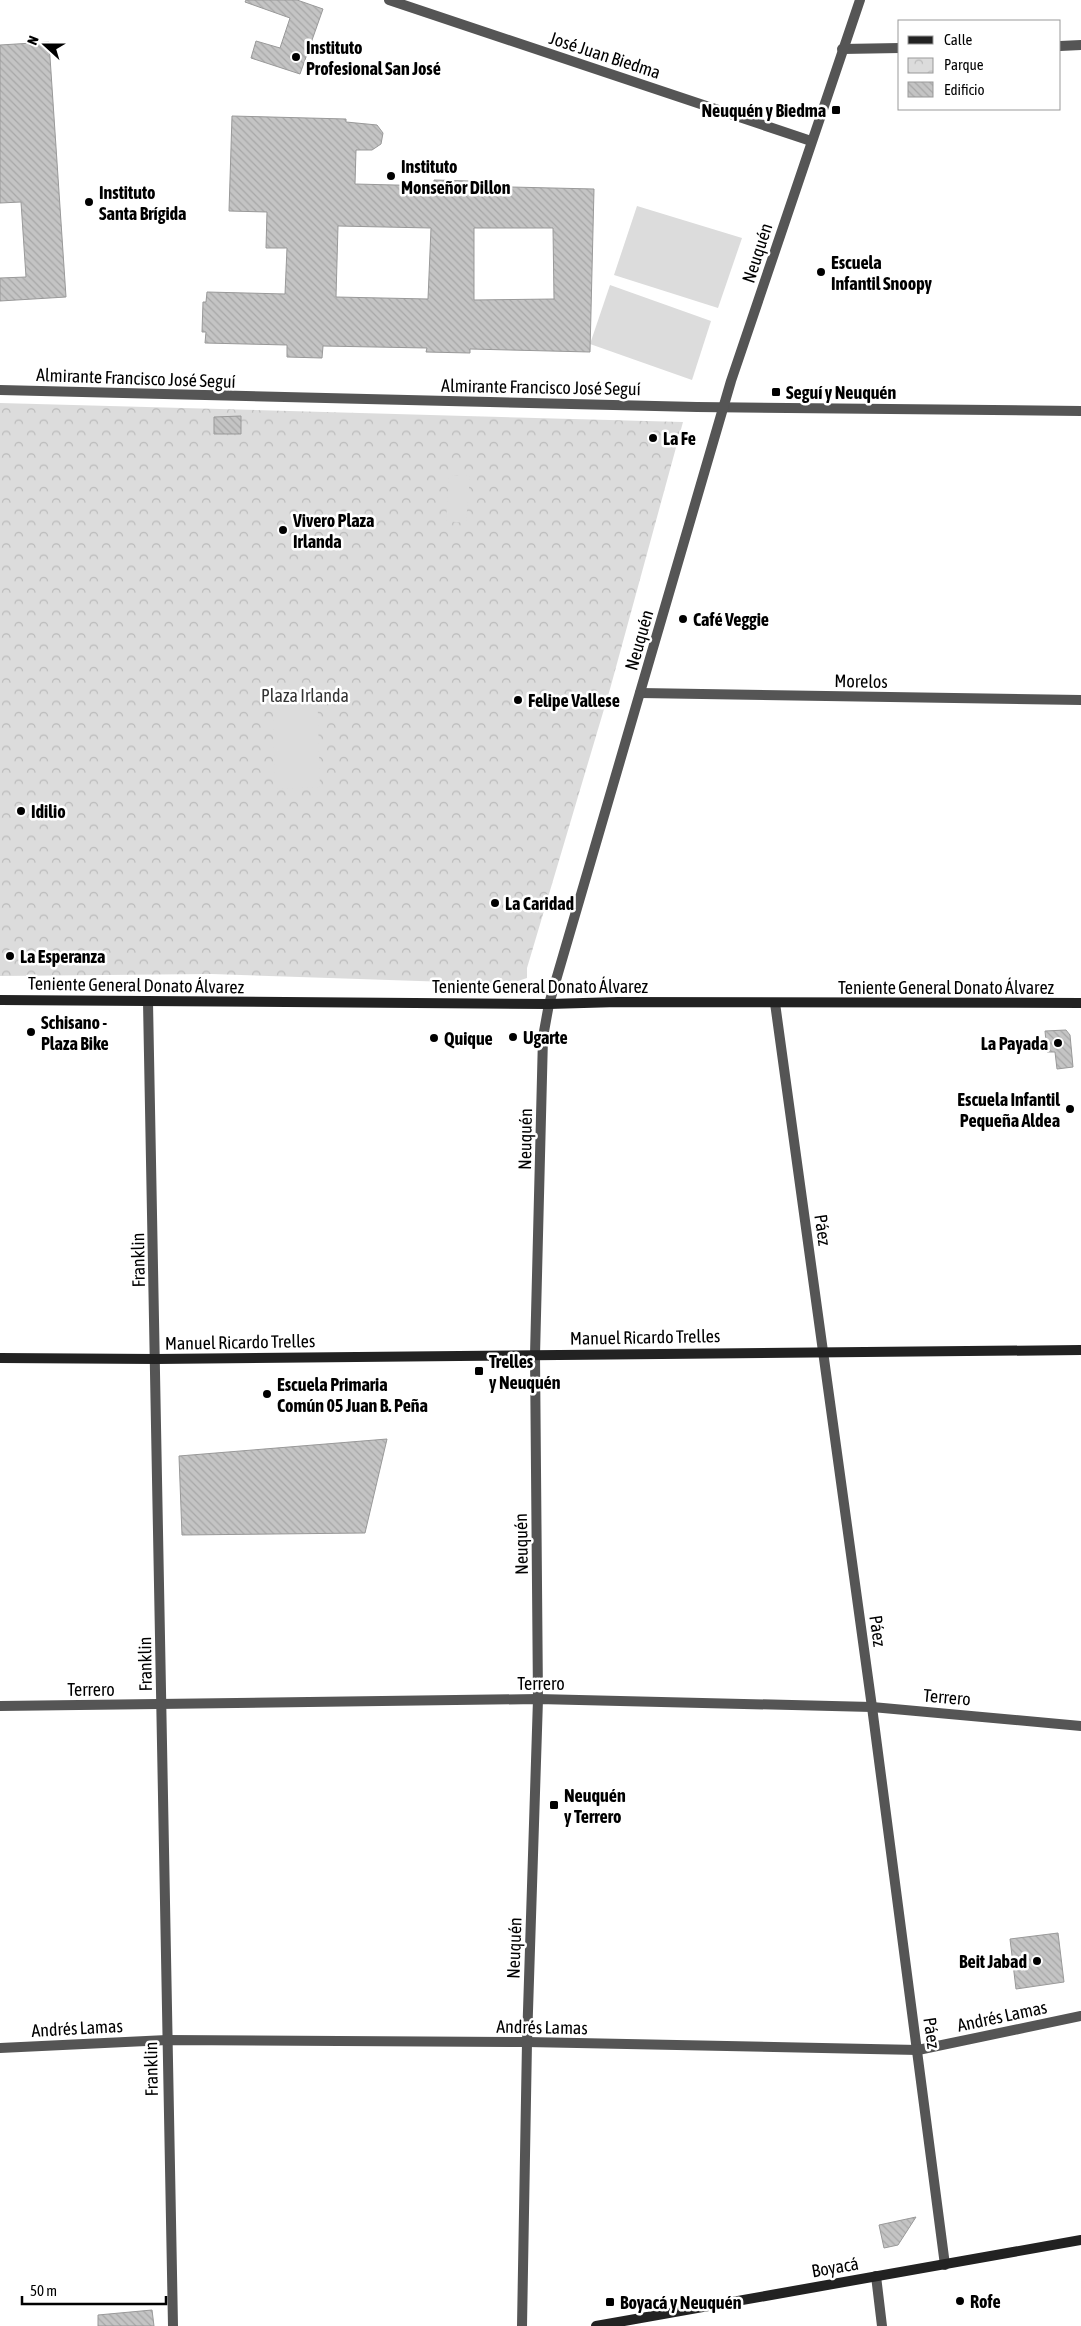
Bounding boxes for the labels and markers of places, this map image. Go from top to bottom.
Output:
place label: Instituto Profesional San José [306,37,441,79]
marker: Instituto Profesional San José [290,51,302,63]
place label: Neuquén y Biedma [701,100,826,121]
marker: Neuquén y Biedma [830,104,842,116]
place label: Instituto Monseñor Dillon [401,156,511,198]
marker: Instituto Monseñor Dillon [385,170,397,182]
place label: Instituto Santa Brígida [99,182,186,224]
marker: Instituto Santa Brígida [83,196,95,208]
place label: Escuela Infantil Snoopy [831,252,933,294]
marker: Escuela Infantil Snoopy [815,266,827,278]
place label: Seguí y Neuquén [786,382,897,403]
marker: Seguí y Neuquén [770,386,782,398]
place label: La Fe [663,428,696,449]
marker: La Fe [647,432,659,444]
place label: Vivero Plaza Irlanda [292,510,374,552]
marker: Vivero Plaza Irlanda [277,524,289,536]
place label: Café Veggie [693,609,769,630]
marker: Café Veggie [677,613,689,625]
place label: Felipe Vallese [528,690,620,711]
marker: Felipe Vallese [512,694,524,706]
place label: Idilio [31,801,66,822]
marker: Idilio [15,805,27,817]
place label: La Caridad [505,893,574,914]
marker: La Caridad [489,897,501,909]
place label: La Esperanza [20,946,105,967]
marker: La Esperanza [4,950,16,962]
place label: Schisano - Plaza Bike [41,1012,109,1054]
marker: Schisano - Plaza Bike [25,1026,37,1038]
place label: Ugarte [523,1027,568,1048]
place label: Quique [444,1028,493,1049]
marker: Ugarte [507,1031,519,1043]
marker: Quique [428,1032,440,1044]
place label: La Payada [981,1033,1048,1054]
marker: La Payada [1052,1037,1064,1049]
place label: Escuela Infantil Pequeña Aldea [957,1089,1060,1131]
marker: Escuela Infantil Pequeña Aldea [1064,1103,1076,1115]
place label: Trelles y Neuquén [489,1351,561,1393]
marker: Trelles y Neuquén [473,1365,485,1377]
place label: Escuela Primaria Común 05 Juan B. Peña [277,1374,428,1416]
marker: Escuela Primaria Común 05 Juan B. Peña [261,1388,273,1400]
place label: Neuquén y Terrero [564,1785,626,1827]
marker: Neuquén y Terrero [548,1799,560,1811]
place label: Beit Jabad [959,1951,1027,1972]
marker: Beit Jabad [1031,1955,1043,1967]
place label: Rofe [970,2291,1001,2312]
place label: Boyacá y Neuquén [620,2292,742,2313]
marker: Rofe [954,2295,966,2307]
marker: Boyacá y Neuquén [604,2296,616,2308]

